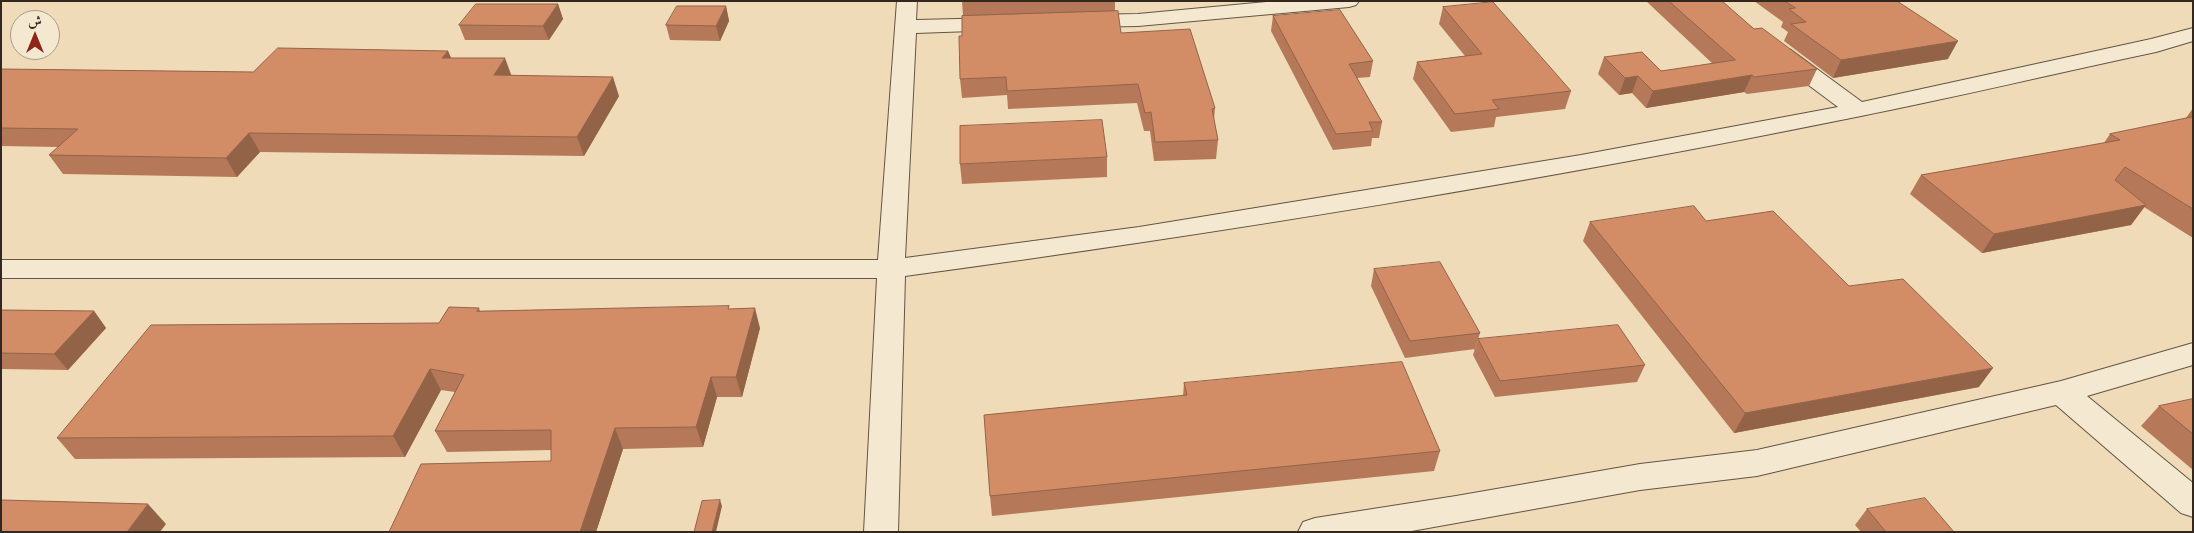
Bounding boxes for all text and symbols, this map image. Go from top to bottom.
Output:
north arrow [10,10,60,60]
text: ش [28,11,42,31]

